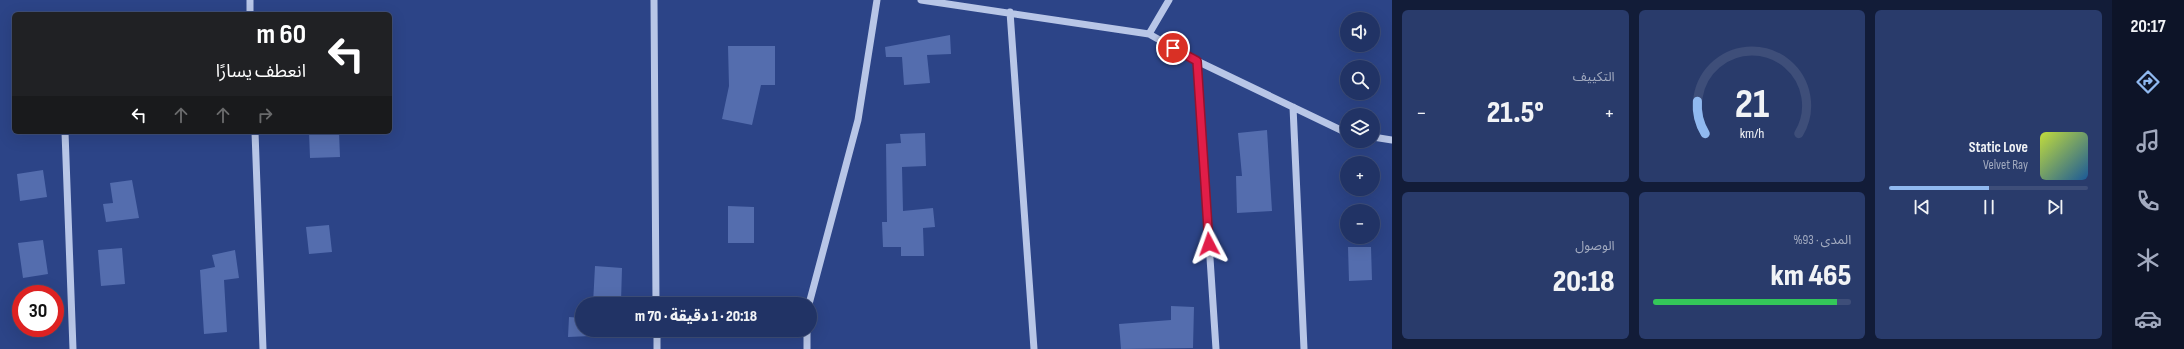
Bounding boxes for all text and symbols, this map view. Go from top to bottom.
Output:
map controls [1340,12,1380,244]
button: sound [1340,12,1380,52]
text: 20:17 [2130,16,2166,37]
text: 60 m [257,18,306,51]
icon: left [320,28,372,80]
pin [1156,31,1190,65]
icon: arrive [1162,37,1184,59]
button: search [1340,60,1380,100]
text: انعطف يسارًا [216,61,306,82]
icon: directions [2134,68,2162,96]
text: التكييف [1573,69,1615,85]
text: 21 [1735,80,1769,129]
text: 21.5° [1487,95,1544,131]
text: − [1416,100,1427,127]
text: + [1604,100,1615,127]
icon: left [128,104,150,126]
icon: ahead [170,104,192,126]
icon: ahead [212,104,234,126]
icon: right [254,104,276,126]
button: layers [1340,108,1380,148]
text: km/h [1740,125,1764,142]
icon: music [2134,127,2162,155]
text: Static Love [1969,138,2028,157]
button: + [1340,156,1380,196]
text: Velvet Ray [1983,157,2028,173]
icon: phone [2134,187,2162,215]
icon: previous [1911,196,1933,218]
icon: pause [1978,196,2000,218]
icon: next [2044,196,2066,218]
button: − [1340,204,1380,244]
position arrow [1188,223,1230,265]
text: المدى · 93% [1793,232,1851,248]
text: الوصول [1575,238,1615,254]
icon: climate [2134,246,2162,274]
text: 465 km [1770,258,1851,294]
text: 20:18 [1553,264,1615,300]
speed limit sign: 30 [12,285,64,337]
icon: car [2134,305,2162,333]
text: 20:18 · 1 دقيقة · 70 m [635,307,757,326]

